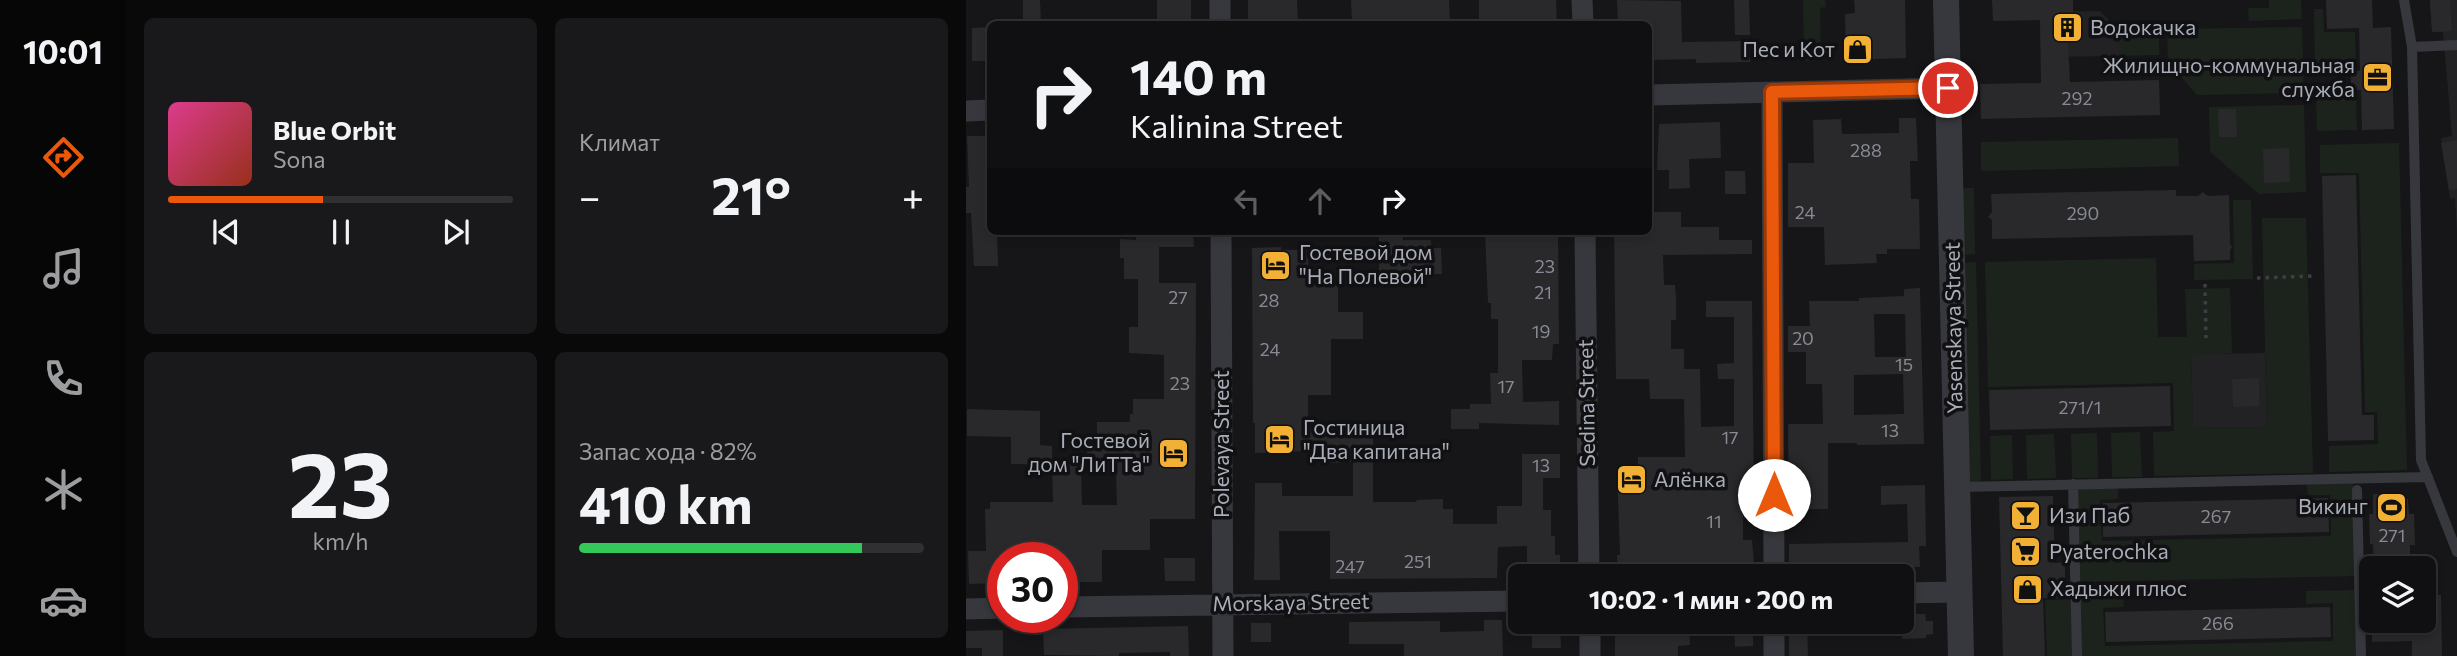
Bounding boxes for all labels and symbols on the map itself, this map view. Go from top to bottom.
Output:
building icon: Водокачка [2050,11,2084,45]
place label: Водокачка [2090,14,2196,39]
shop icon: Пес и Кот [1841,33,1875,67]
place label: Пес и Кот [1742,36,1835,61]
place label: Жилищно-коммунальная служба [2102,52,2355,101]
pin [1918,58,1978,118]
office icon: Жилищно-коммунальная служба [2361,61,2395,95]
house number: 292 [2062,87,2092,109]
house number: 288 [1850,139,1882,161]
house number: 24 [1795,201,1815,223]
house number: 290 [2067,202,2099,224]
place label: Гостевой дом "На Полевой" [1299,239,1433,288]
street label: Yasenskaya Street [1939,242,1966,414]
hotel icon: Гостевой дом "На Полевой" [1259,248,1293,282]
house number: 23 [1535,255,1555,277]
house number: 21 [1534,281,1552,303]
house number: 27 [1168,286,1188,308]
house number: 28 [1259,289,1280,311]
house number: 19 [1532,320,1550,342]
house number: 20 [1792,327,1814,349]
house number: 24 [1260,338,1280,360]
street label: Sedina Street [1572,339,1599,467]
house number: 15 [1895,353,1913,375]
street label: Polevaya Street [1208,370,1233,518]
house number: 23 [1170,372,1190,394]
house number: 17 [1497,375,1515,397]
house number: 271/1 [2059,396,2101,418]
place label: Гостиница "Два капитана" [1303,414,1450,463]
house number: 13 [1881,419,1899,441]
hotel icon: Гостиница "Два капитана" [1263,423,1297,457]
house number: 17 [1721,426,1739,448]
place label: Гостевой дом "ЛиТТа" [1028,427,1150,476]
hotel icon: Гостевой дом "ЛиТТа" [1156,436,1190,470]
house number: 13 [1532,454,1550,476]
position arrow [1737,458,1811,532]
hotel icon: Алёнка [1614,463,1648,497]
place label: Алёнка [1654,466,1726,491]
sports icon: Викинг [2374,490,2408,524]
place label: Викинг [2298,493,2368,518]
bar icon: Изи Паб [2009,499,2043,533]
place label: Изи Паб [2049,502,2130,527]
house number: 267 [2201,505,2231,527]
house number: 11 [1706,510,1722,532]
house number: 271 [2378,524,2406,546]
supermarket icon: Pyaterochka [2009,535,2043,569]
place label: Pyaterochka [2049,538,2169,563]
speed limit sign: 30 [987,542,1078,633]
house number: 251 [1404,550,1432,572]
house number: 247 [1335,555,1365,577]
shop icon: Хадыжи плюс [2010,572,2044,606]
place label: Хадыжи плюс [2050,575,2187,600]
street label: Morskaya Street [1212,588,1370,615]
house number: 266 [2202,612,2234,634]

